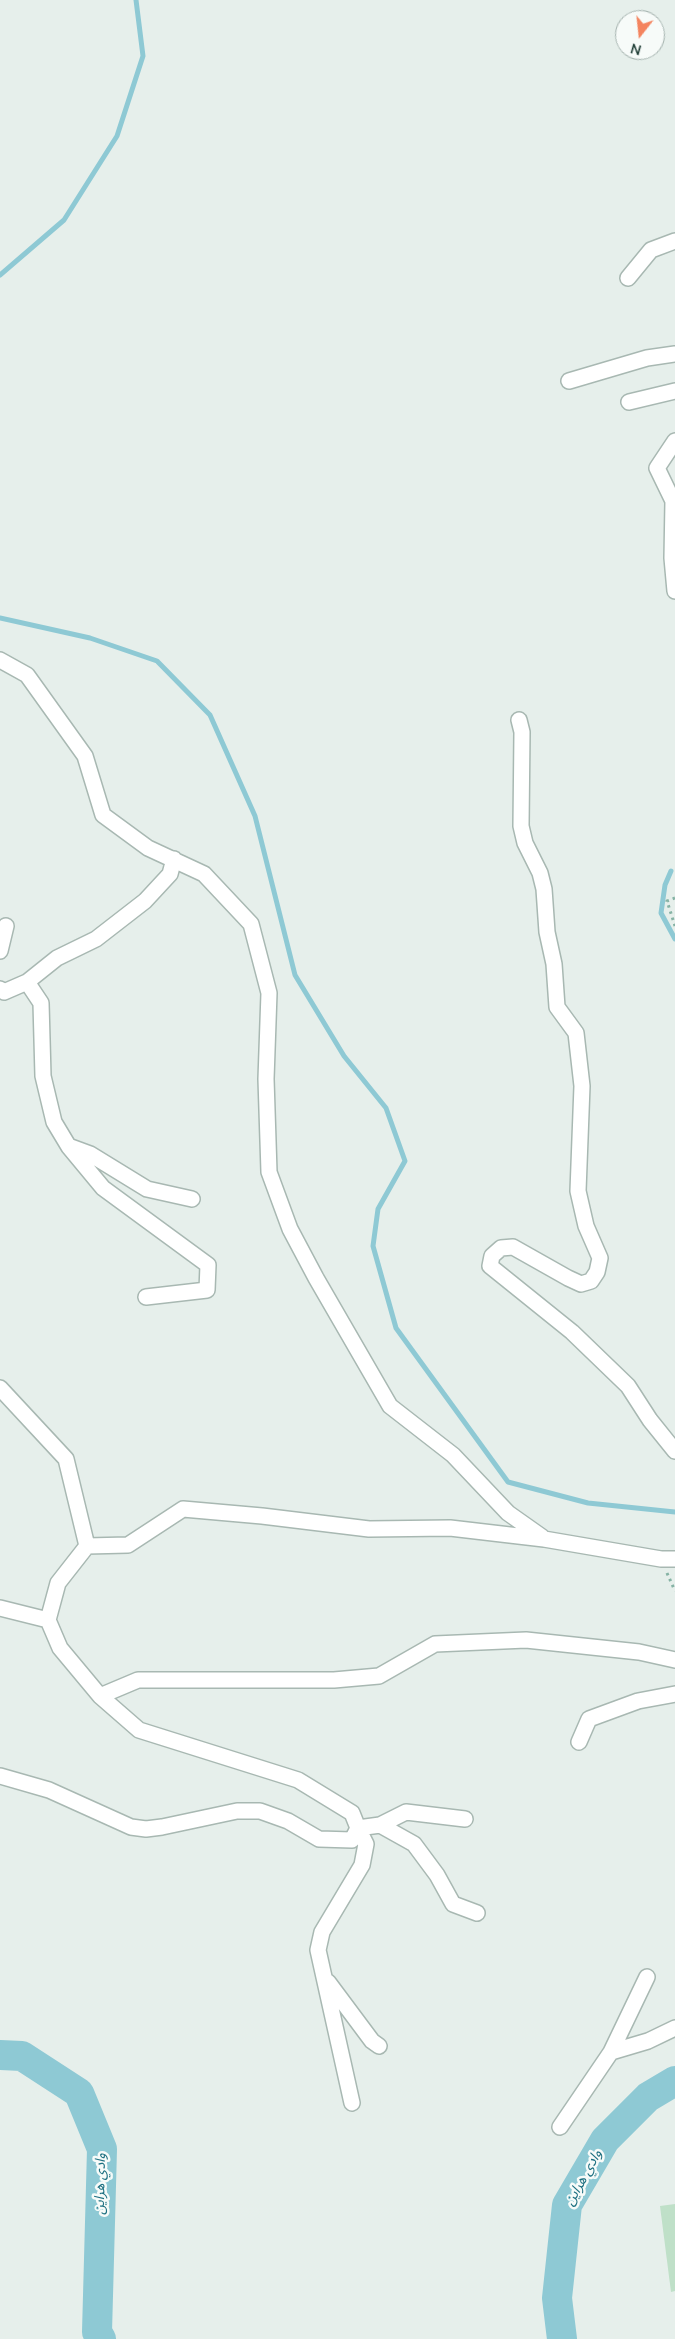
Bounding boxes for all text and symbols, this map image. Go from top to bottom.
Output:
north arrow [615,10,665,60]
text: N [628,38,644,60]
water label: وادي هراين [562,2147,606,2209]
water label: وادي هراين [92,2153,110,2215]

